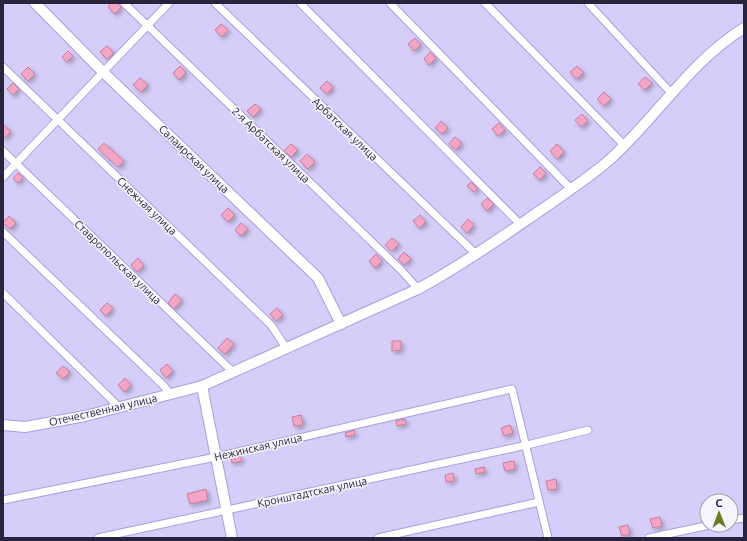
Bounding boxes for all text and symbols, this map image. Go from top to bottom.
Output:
street label: Арбатская улица [310,95,380,163]
street label: 2-я Арбатская улица [230,105,312,185]
street label: Салаирская улица [157,123,231,195]
street label: Снежная улица [115,175,179,237]
street label: Ставропольская улица [72,217,164,307]
street label: Отечественная улица [48,392,158,428]
street label: Нежинская улица [213,431,303,463]
street label: Кронштадтская улица [256,475,368,509]
north arrow [699,493,739,533]
text: С [715,497,722,509]

